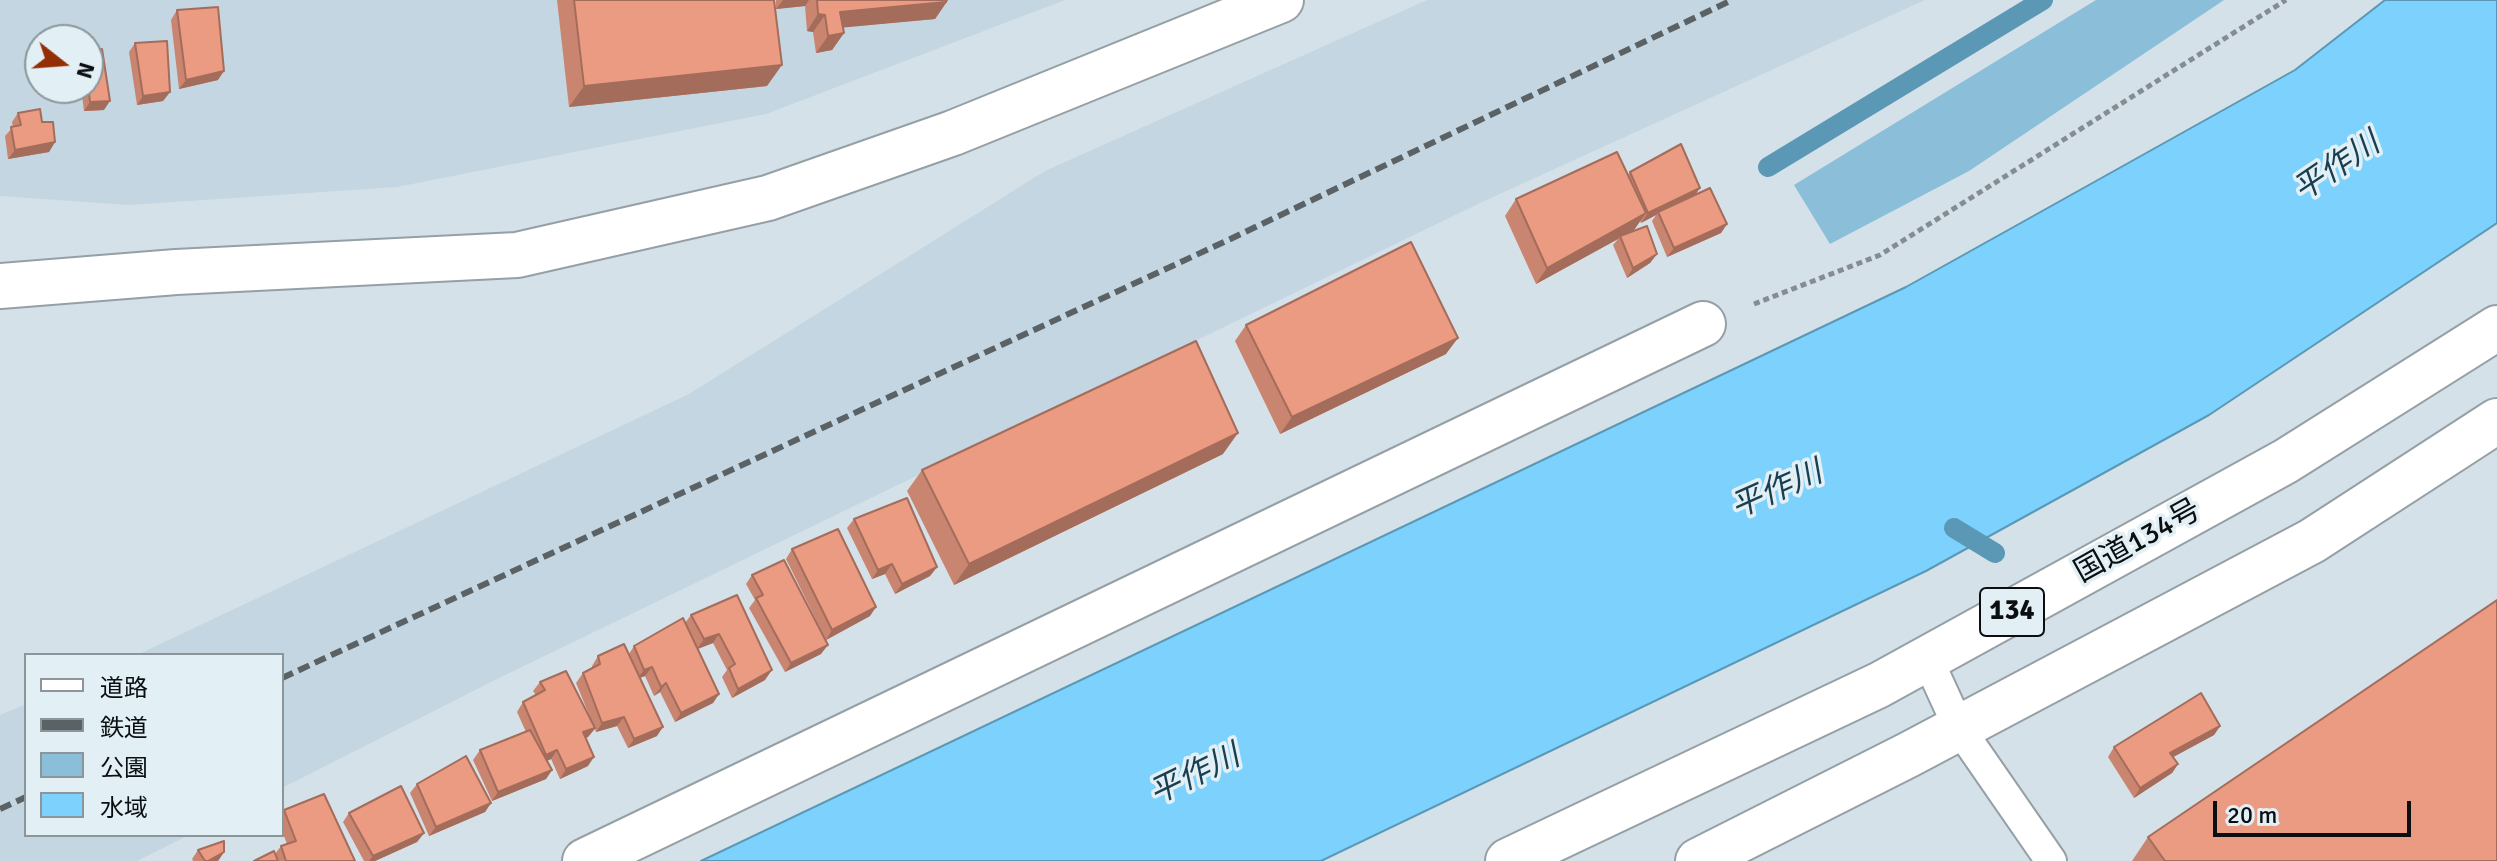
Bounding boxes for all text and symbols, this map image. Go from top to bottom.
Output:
north arrow [24,24,104,104]
text: N [70,59,101,82]
water label: 平作川 [2286,125,2388,211]
water label: 平作川 [1725,454,1829,528]
street label: 国道134号 [2069,493,2207,591]
road number: 134 [1980,588,2044,636]
legend [24,653,284,837]
text: 道路 [100,673,148,703]
text: 鉄道 [100,713,148,743]
water label: 平作川 [1143,738,1247,814]
text: 公園 [100,753,148,783]
scale bar [2217,785,2415,835]
text: 水域 [100,793,148,823]
text: 20 m [2227,800,2277,830]

